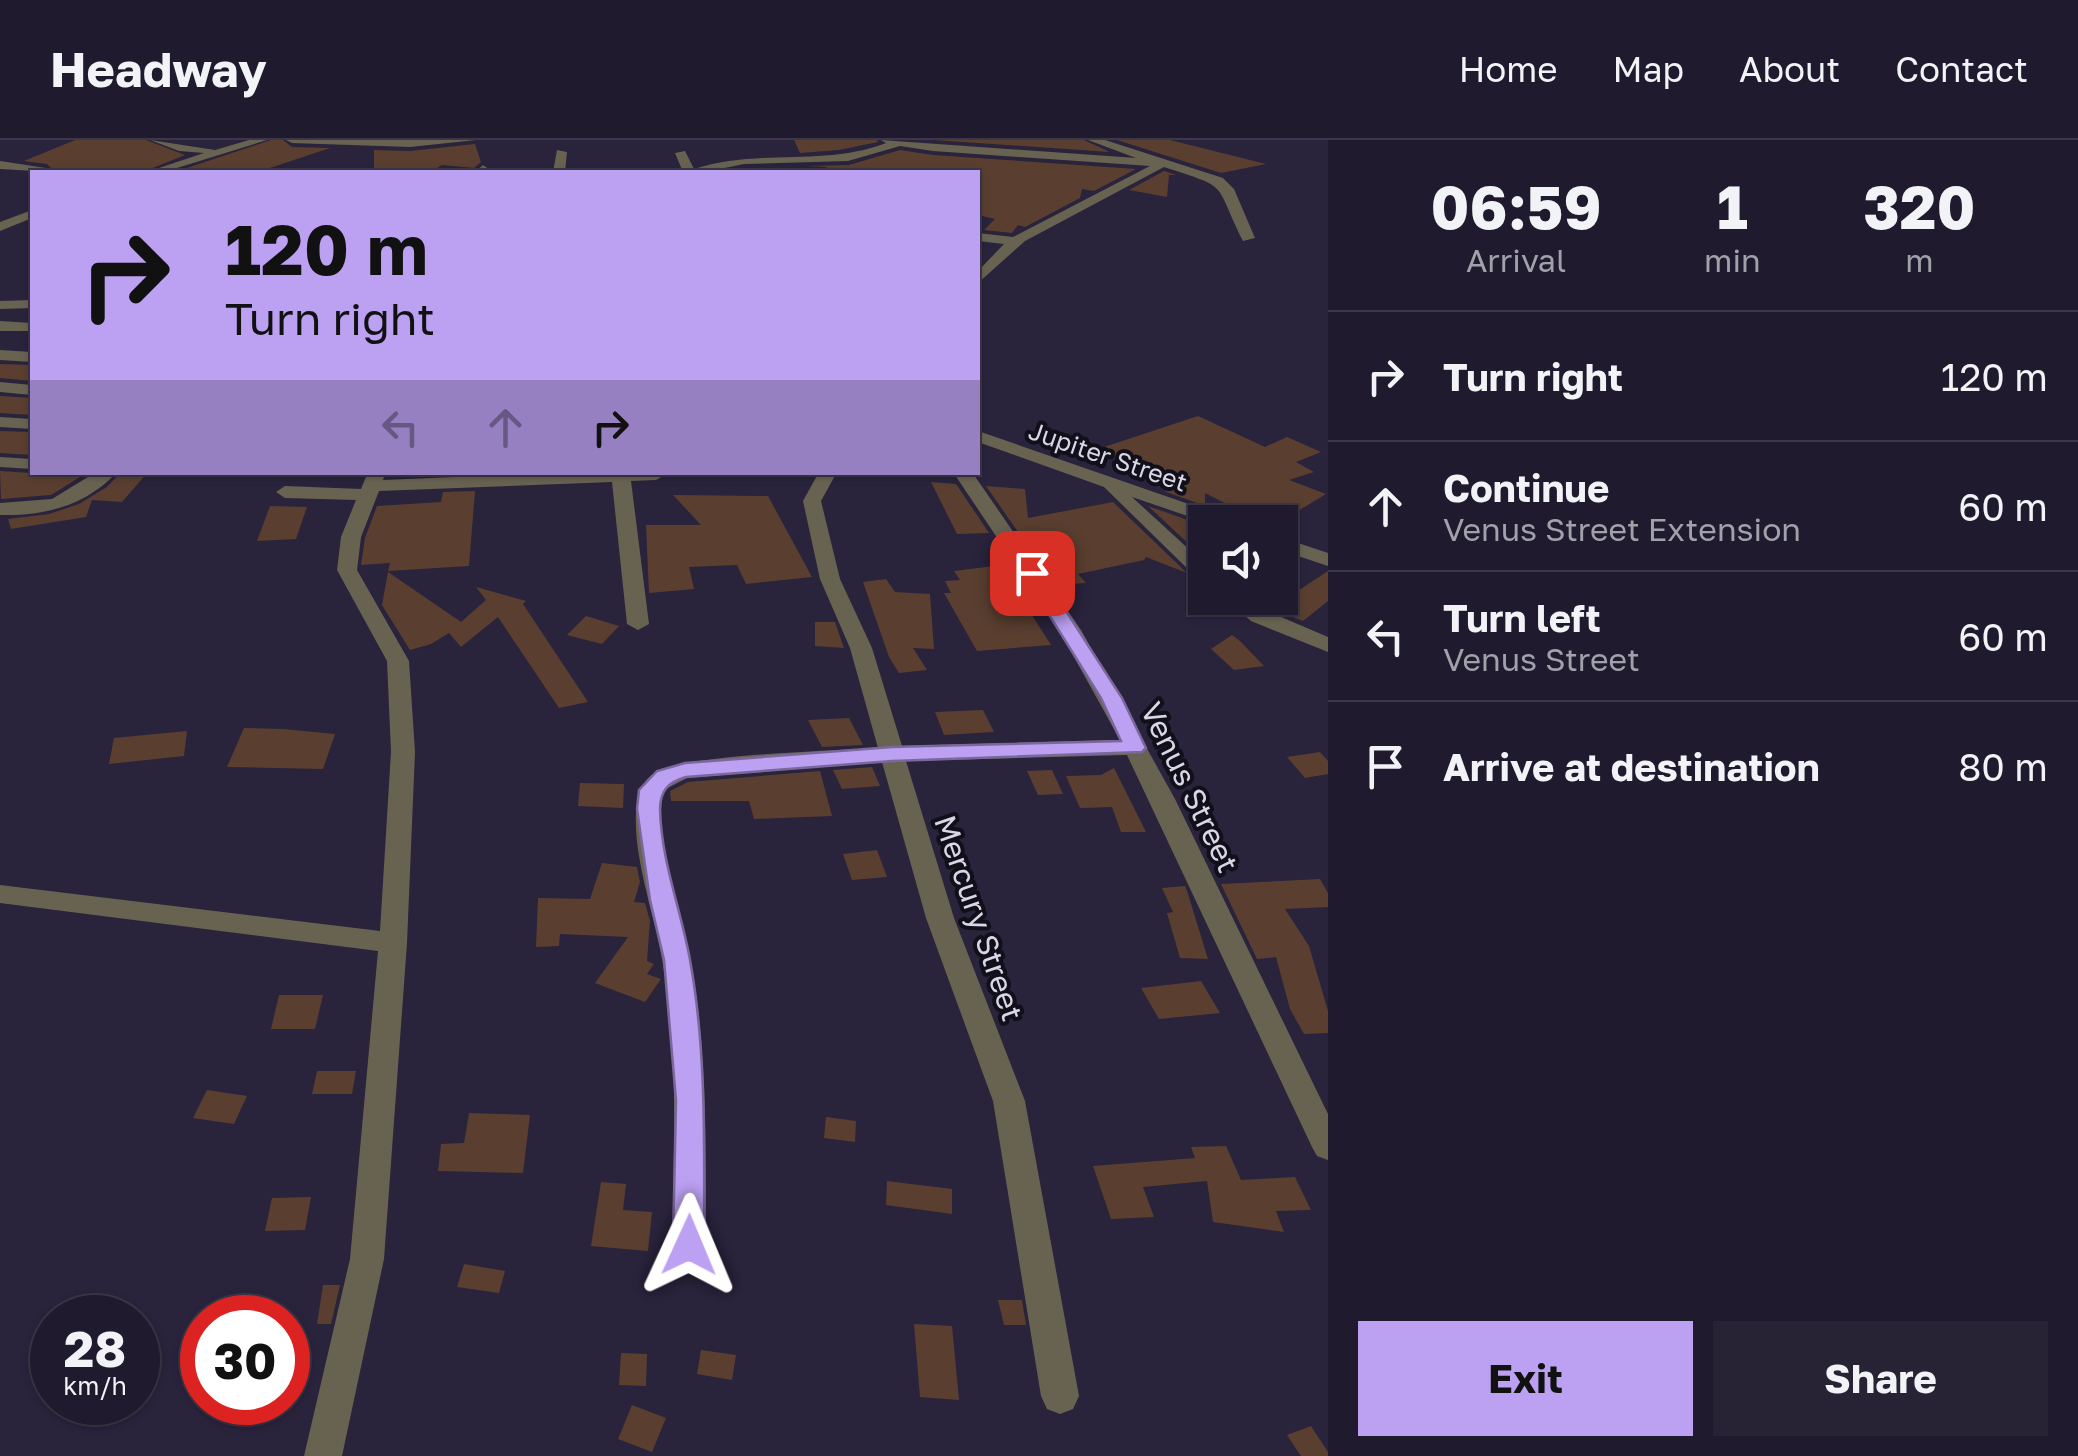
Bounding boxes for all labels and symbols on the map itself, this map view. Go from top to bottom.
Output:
street label: Jupiter Street [1025,414,1191,498]
pin [990,531,1075,616]
street label: Venus Street [1133,696,1247,878]
street label: Mercury Street [927,811,1031,1025]
position arrow [637,1193,741,1297]
speed limit sign: 30 [180,1295,310,1425]

